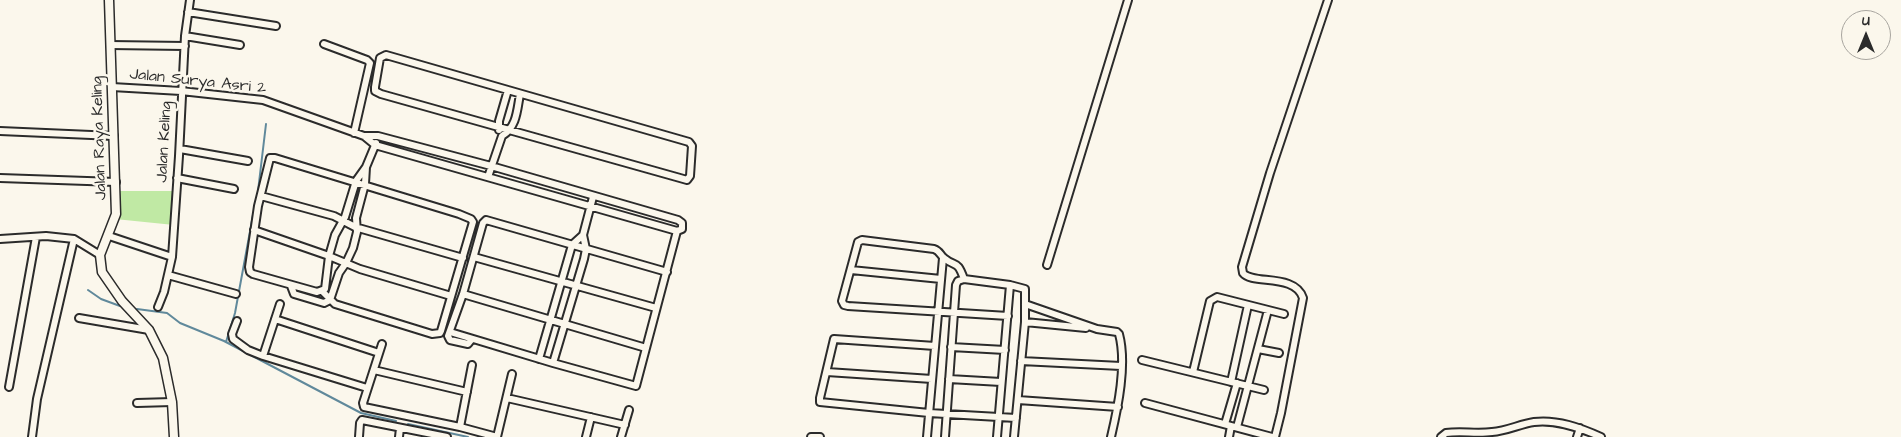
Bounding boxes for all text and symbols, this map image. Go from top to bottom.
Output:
north arrow [1841,10,1891,60]
text: U [1862,11,1870,31]
street label: Jalan Surya Asri 2 [129,65,267,99]
street label: Jalan Raya Keling [88,76,112,200]
street label: Jalan Keling [153,101,177,183]

